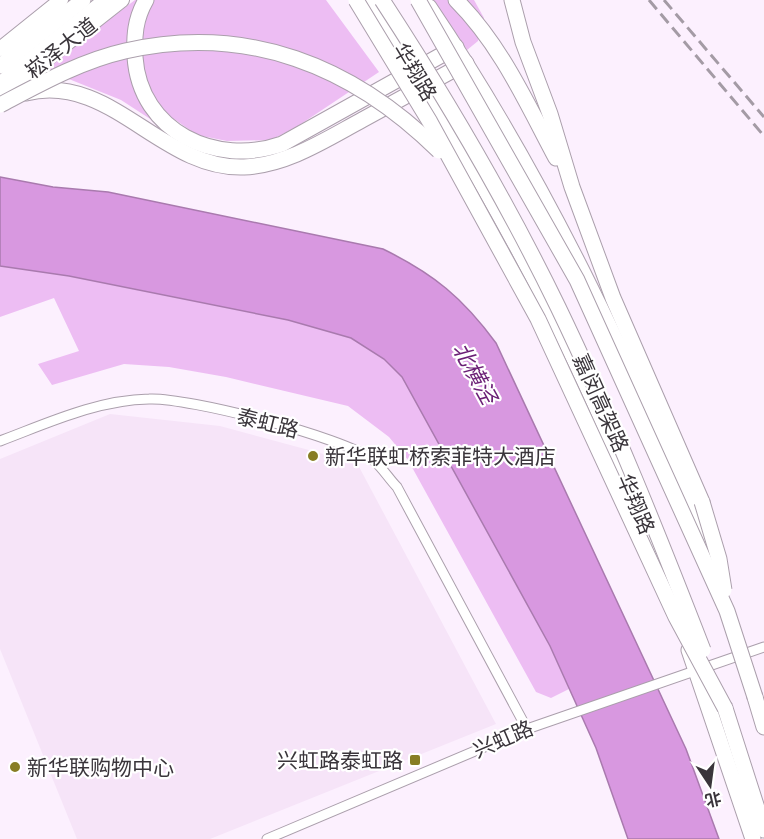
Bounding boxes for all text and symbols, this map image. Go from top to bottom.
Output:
street label: 崧泽大道 [20,12,102,84]
street label: 华翔路 [387,38,443,106]
water label: 北横泾 [447,337,504,410]
street label: 嘉闵高架路 [567,350,635,456]
street label: 泰虹路 [234,402,302,444]
place label: 新华联虹桥索菲特大酒店 [325,443,556,470]
marker: 新华联虹桥索菲特大酒店 [306,449,320,463]
street label: 华翔路 [611,470,661,538]
street label: 兴虹路 [469,714,537,764]
place label: 兴虹路泰虹路 [277,747,403,774]
marker: 兴虹路泰虹路 [408,753,422,767]
place label: 新华联购物中心 [27,754,174,781]
north arrow [680,755,740,815]
marker: 新华联购物中心 [8,760,22,774]
text: 北 [703,787,723,811]

